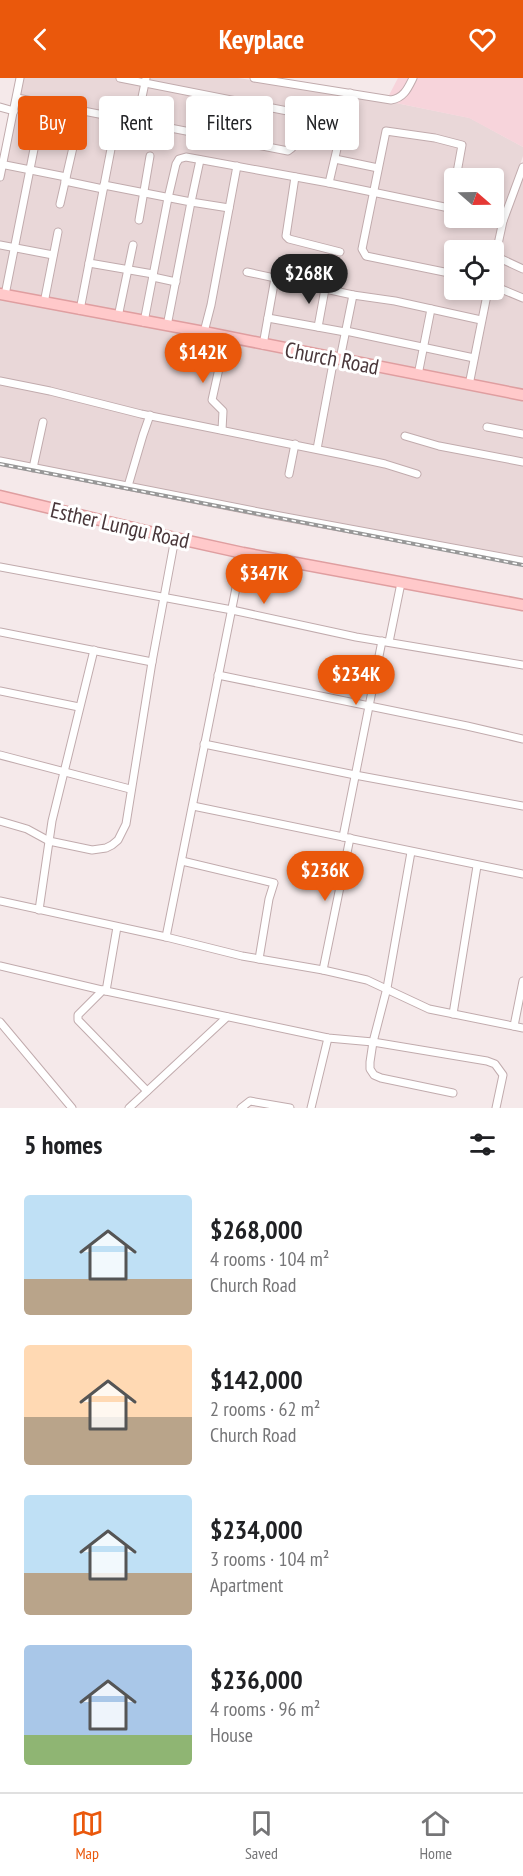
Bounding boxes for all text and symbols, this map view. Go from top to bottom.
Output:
text: Keyplace [219,22,304,56]
icon: back [24,23,57,56]
icon: heart [466,23,499,56]
chip: Buy [18,96,87,150]
chip: Rent [99,96,174,150]
chip: Filters [186,96,273,150]
chip: New [285,96,359,150]
north arrow [444,168,504,228]
map controls [444,168,504,300]
button: locate [444,240,504,300]
pin: $268K [267,254,351,305]
text: $268K [285,260,333,286]
pin: $142K [161,333,245,384]
street label: Church Road [283,335,381,381]
text: $142K [179,339,227,365]
street label: Esther Lungu Road [48,495,192,555]
pin: $347K [222,554,306,605]
text: $347K [240,560,288,586]
pin: $234K [314,655,398,706]
text: $234K [332,661,380,687]
pin: $236K [283,851,367,902]
text: $236K [301,857,349,883]
text: 5 homes [24,1128,102,1161]
icon: filters [466,1128,499,1161]
text: $268,000 [210,1213,303,1246]
icon: home [72,1219,144,1291]
text: 4 rooms · 104 m² [210,1246,329,1272]
text: Church Road [210,1272,296,1298]
text: $142,000 [210,1363,303,1396]
icon: home [72,1369,144,1441]
text: 2 rooms · 62 m² [210,1396,320,1422]
text: Church Road [210,1422,296,1448]
text: $234,000 [210,1513,303,1546]
icon: home [72,1519,144,1591]
text: 3 rooms · 104 m² [210,1546,329,1572]
text: Apartment [210,1572,283,1598]
text: $236,000 [210,1663,303,1696]
icon: home [72,1669,144,1741]
text: 4 rooms · 96 m² [210,1696,320,1722]
text: House [210,1722,253,1748]
tab: Map [71,1807,104,1863]
tab: Saved [245,1807,278,1863]
tab: Home [419,1807,452,1863]

